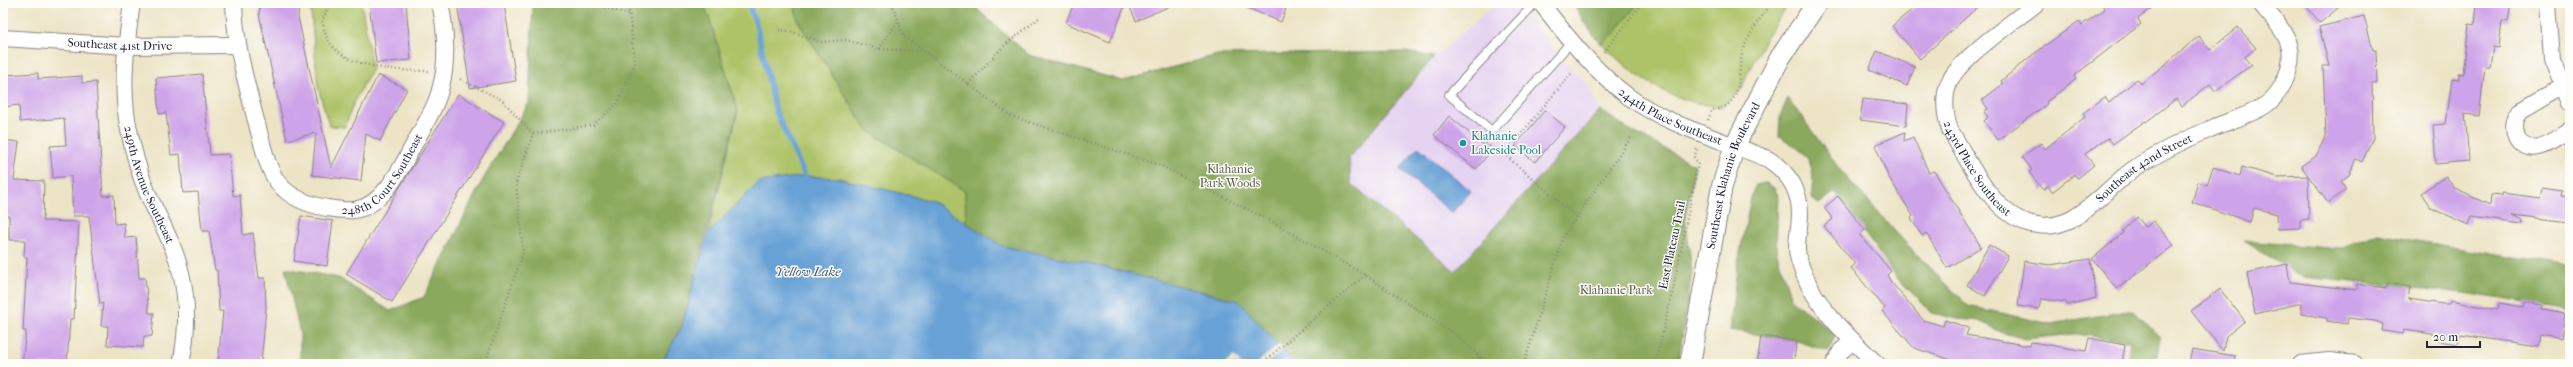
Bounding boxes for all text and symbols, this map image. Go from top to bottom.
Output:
street label: Southeast 41st Drive [67,35,172,53]
street label: 244th Place Southeast [1616,85,1725,148]
street label: Southeast Klahanie Boulevard [1704,99,1763,250]
street label: 243rd Place Southeast [1941,119,2014,220]
street label: 249th Avenue Southeast [121,125,177,246]
place label: Klahanie Lakeside Pool [1471,129,1542,157]
street label: 248th Court Southeast [341,131,426,217]
street label: Southeast 42nd Street [2093,131,2195,205]
marker: Klahanie Lakeside Pool [1458,138,1468,148]
park label: Klahanie Park Woods [1200,162,1261,190]
street label: East Plateau Trail [1656,199,1688,291]
water label: Yellow Lake [775,264,841,279]
park label: Klahanie Park [1580,283,1653,297]
scale bar [2427,323,2480,349]
text: 20 m [2433,330,2458,344]

